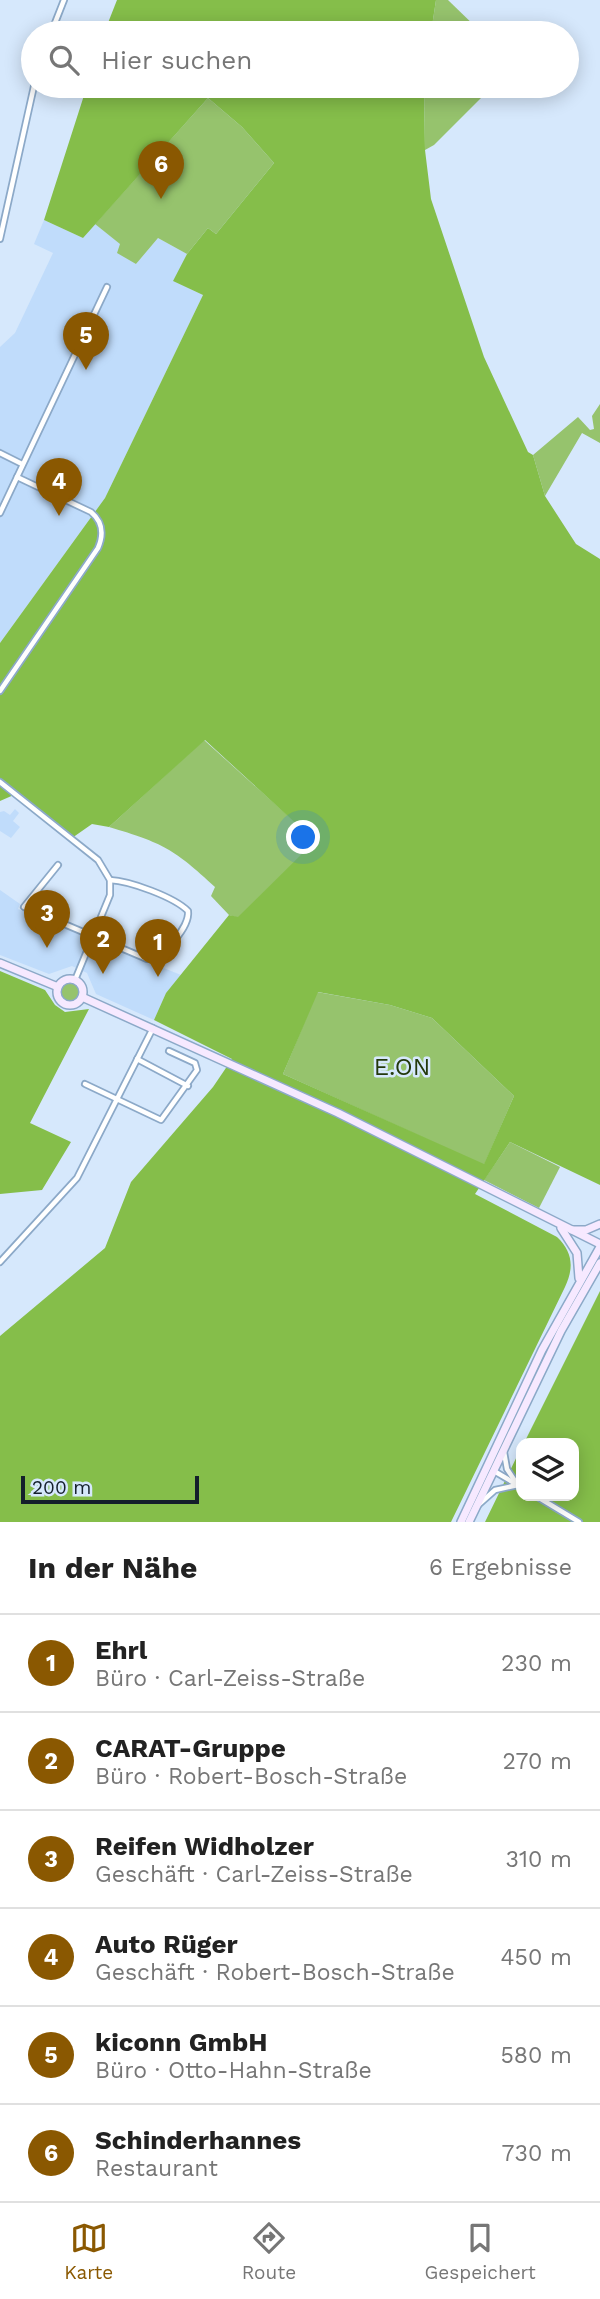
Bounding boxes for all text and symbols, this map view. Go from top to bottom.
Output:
search box [21,21,579,98]
icon: search [45,41,83,79]
text: Hier suchen [101,45,252,75]
pin: 6 [138,141,184,199]
pin: 5 [63,312,109,370]
pin: 4 [36,458,82,516]
your location [286,820,320,854]
pin: 3 [24,890,70,948]
pin: 2 [80,916,126,974]
pin: 1 [135,919,181,977]
park label: E.ON [374,1053,430,1081]
map controls [516,1438,579,1501]
button: layers [516,1438,579,1501]
scale bar [21,1473,200,1505]
text: 200 m [32,1476,91,1499]
text: In der Nähe [28,1550,197,1585]
text: 6 Ergebnisse [429,1554,572,1581]
text: Ehrl [95,1635,147,1665]
text: 1 [46,1650,56,1677]
text: 230 m [501,1650,572,1677]
text: Büro · Carl-Zeiss-Straße [95,1665,365,1692]
text: CARAT-Gruppe [95,1733,286,1763]
text: 2 [44,1748,58,1775]
text: 270 m [503,1748,572,1775]
text: Büro · Robert-Bosch-Straße [95,1763,407,1790]
text: Reifen Widholzer [95,1831,314,1861]
text: 3 [44,1846,58,1873]
text: 310 m [506,1846,572,1873]
text: Geschäft · Carl-Zeiss-Straße [95,1861,413,1888]
text: Auto Rüger [95,1929,238,1959]
text: 4 [44,1944,58,1971]
text: 450 m [500,1944,572,1971]
text: Geschäft · Robert-Bosch-Straße [95,1959,455,1986]
text: kiconn GmbH [95,2027,268,2057]
text: 5 [44,2042,58,2069]
text: 580 m [500,2042,572,2069]
text: Büro · Otto-Hahn-Straße [95,2057,372,2084]
text: Schinderhannes [95,2125,301,2155]
text: 6 [44,2140,58,2167]
text: 730 m [502,2140,572,2167]
text: Restaurant [95,2155,218,2182]
tab: Karte [64,2219,113,2284]
tab: Route [242,2219,296,2284]
tab: Gespeichert [425,2219,536,2284]

